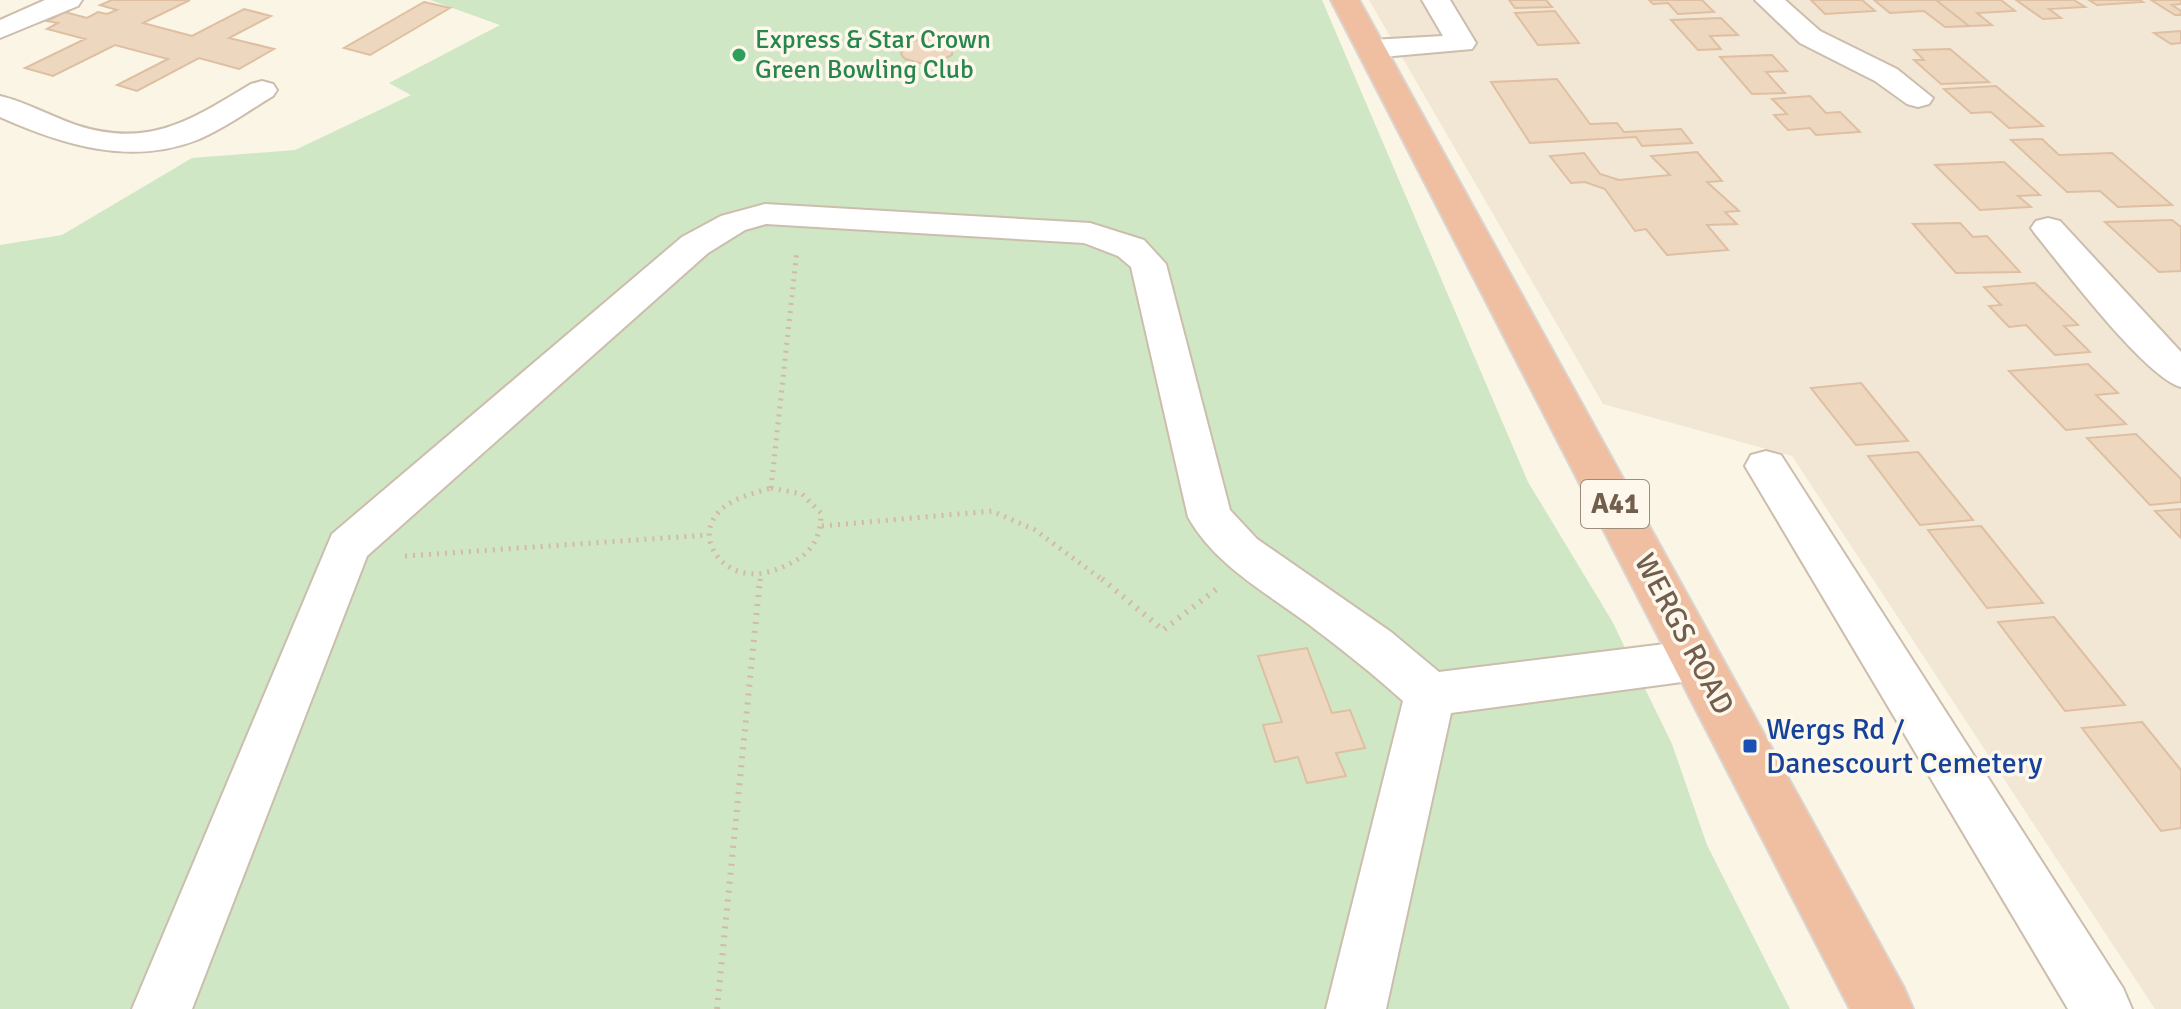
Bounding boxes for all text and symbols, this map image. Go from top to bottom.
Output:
place label: Express & Star Crown Green Bowling Club [755,24,991,86]
marker: Express & Star Crown Green Bowling Club [730,46,748,64]
road number: A41 [1581,480,1649,528]
street label: WERGS ROAD [1626,547,1742,721]
place label: Wergs Rd / Danescourt Cemetery [1766,711,2043,782]
marker: Wergs Rd / Danescourt Cemetery [1741,737,1759,755]

